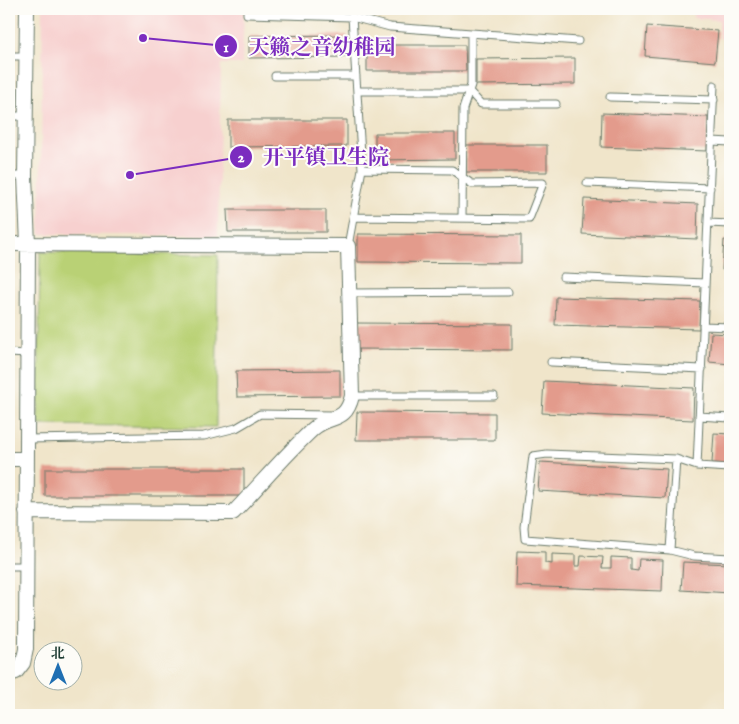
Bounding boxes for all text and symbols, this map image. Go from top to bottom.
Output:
callout: 天籁之音幼稚园 [214,28,406,64]
text: 天籁之音幼稚园 [249,35,396,62]
text: 1 [223,38,229,57]
callout: 开平镇卫生院 [228,139,399,175]
text: 开平镇卫生院 [263,145,389,172]
text: 2 [237,148,245,167]
north arrow [32,642,82,692]
text: 北 [51,645,65,663]

